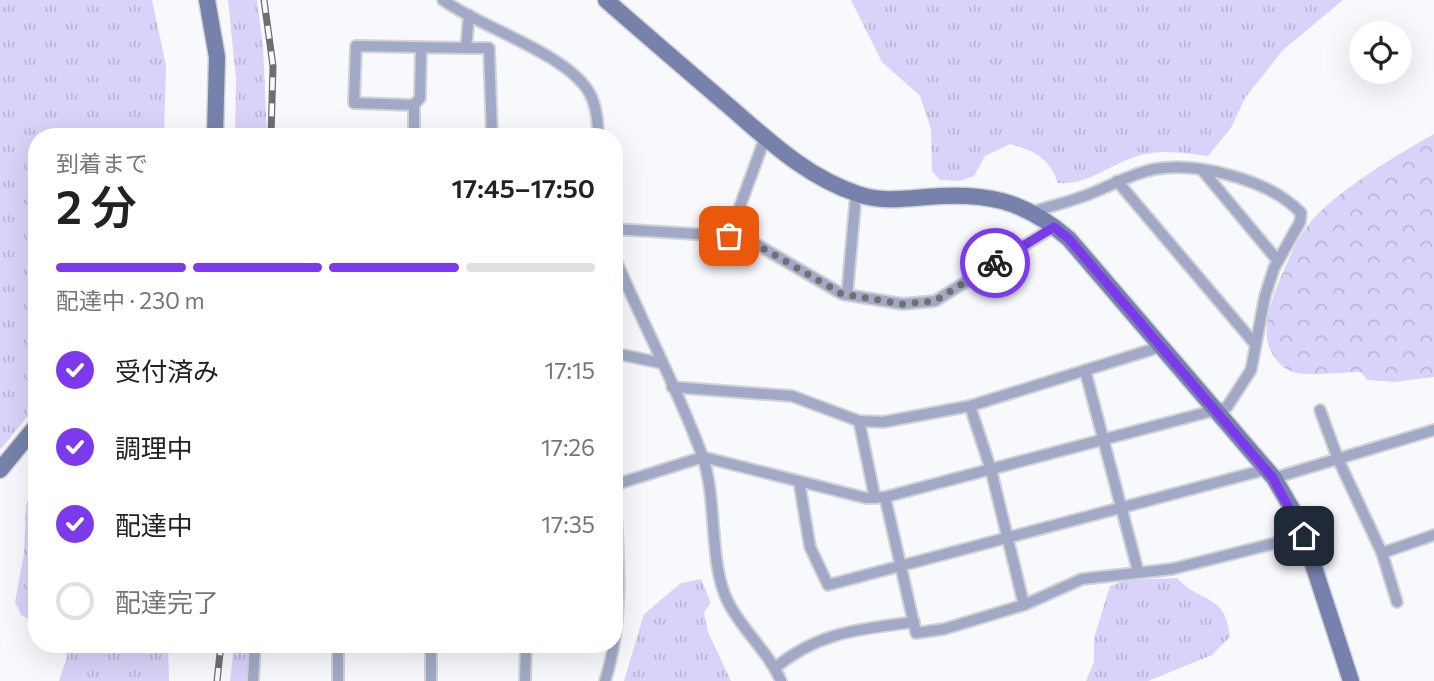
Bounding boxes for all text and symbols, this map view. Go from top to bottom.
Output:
map controls [1349,21,1412,84]
button: locate [1349,21,1412,84]
text: 到着まで [56,149,148,177]
text: 17:45–17:50 [452,172,595,203]
text: 2 分 [56,177,137,233]
pin [699,206,759,266]
icon: bag [710,217,748,255]
courier [960,228,1030,298]
icon: bike [976,244,1014,282]
text: 配達中 · 230 m [56,286,205,314]
icon: check [56,351,94,389]
text: 受付済み [115,355,219,386]
text: 17:15 [545,356,595,384]
icon: check [56,428,94,466]
text: 調理中 [115,432,193,463]
text: 17:26 [541,433,595,461]
icon: check [56,505,94,543]
pin [1274,506,1334,566]
text: 配達中 [115,509,193,540]
text: 17:35 [541,510,595,538]
icon: home [1285,517,1323,555]
text: 配達完了 [115,586,219,617]

